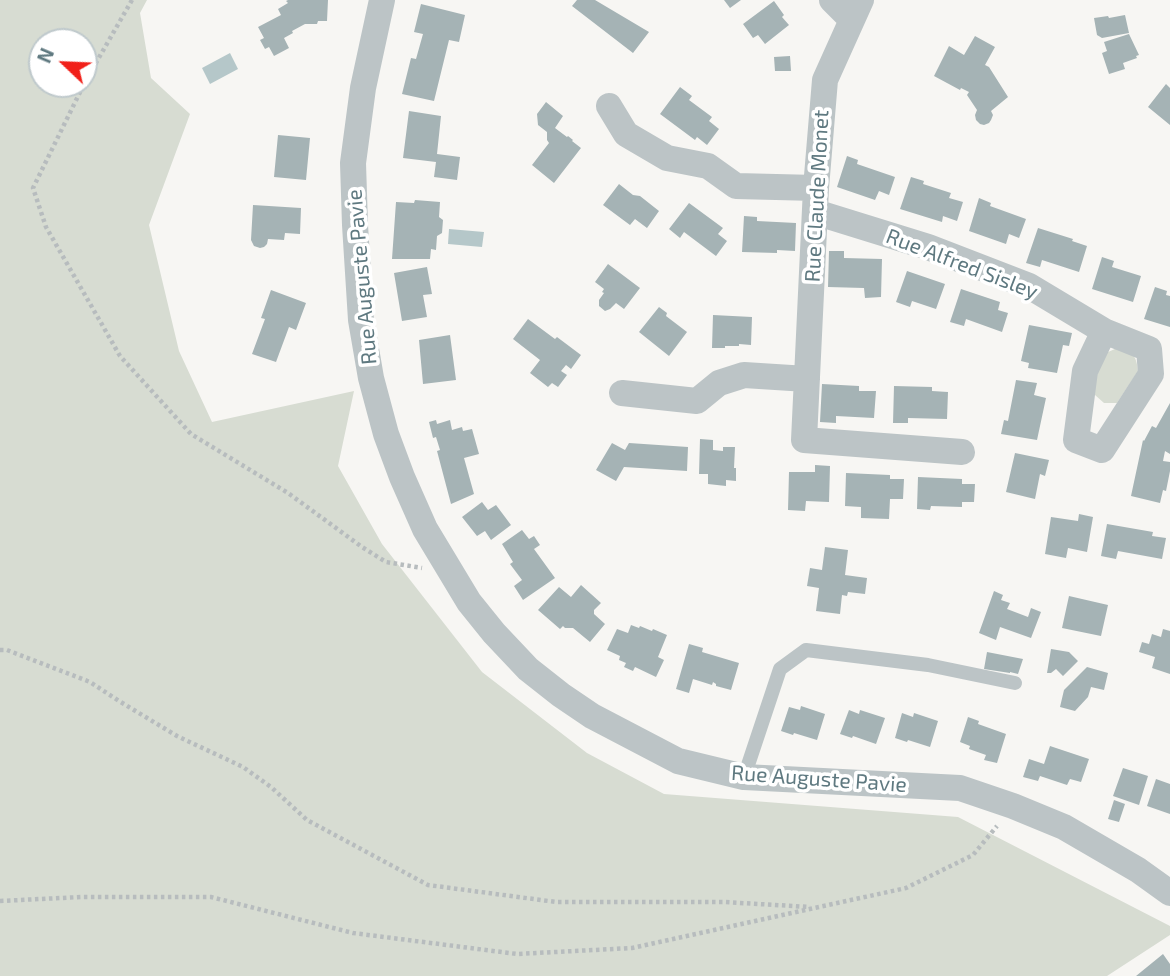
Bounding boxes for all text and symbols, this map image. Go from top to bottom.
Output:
north arrow [28,28,98,98]
text: N [32,45,58,66]
street label: Rue Claude Monet [800,109,834,283]
street label: Rue Auguste Pavie [342,188,382,366]
street label: Rue Alfred Sisley [883,223,1041,305]
street label: Rue Auguste Pavie [730,760,908,798]

